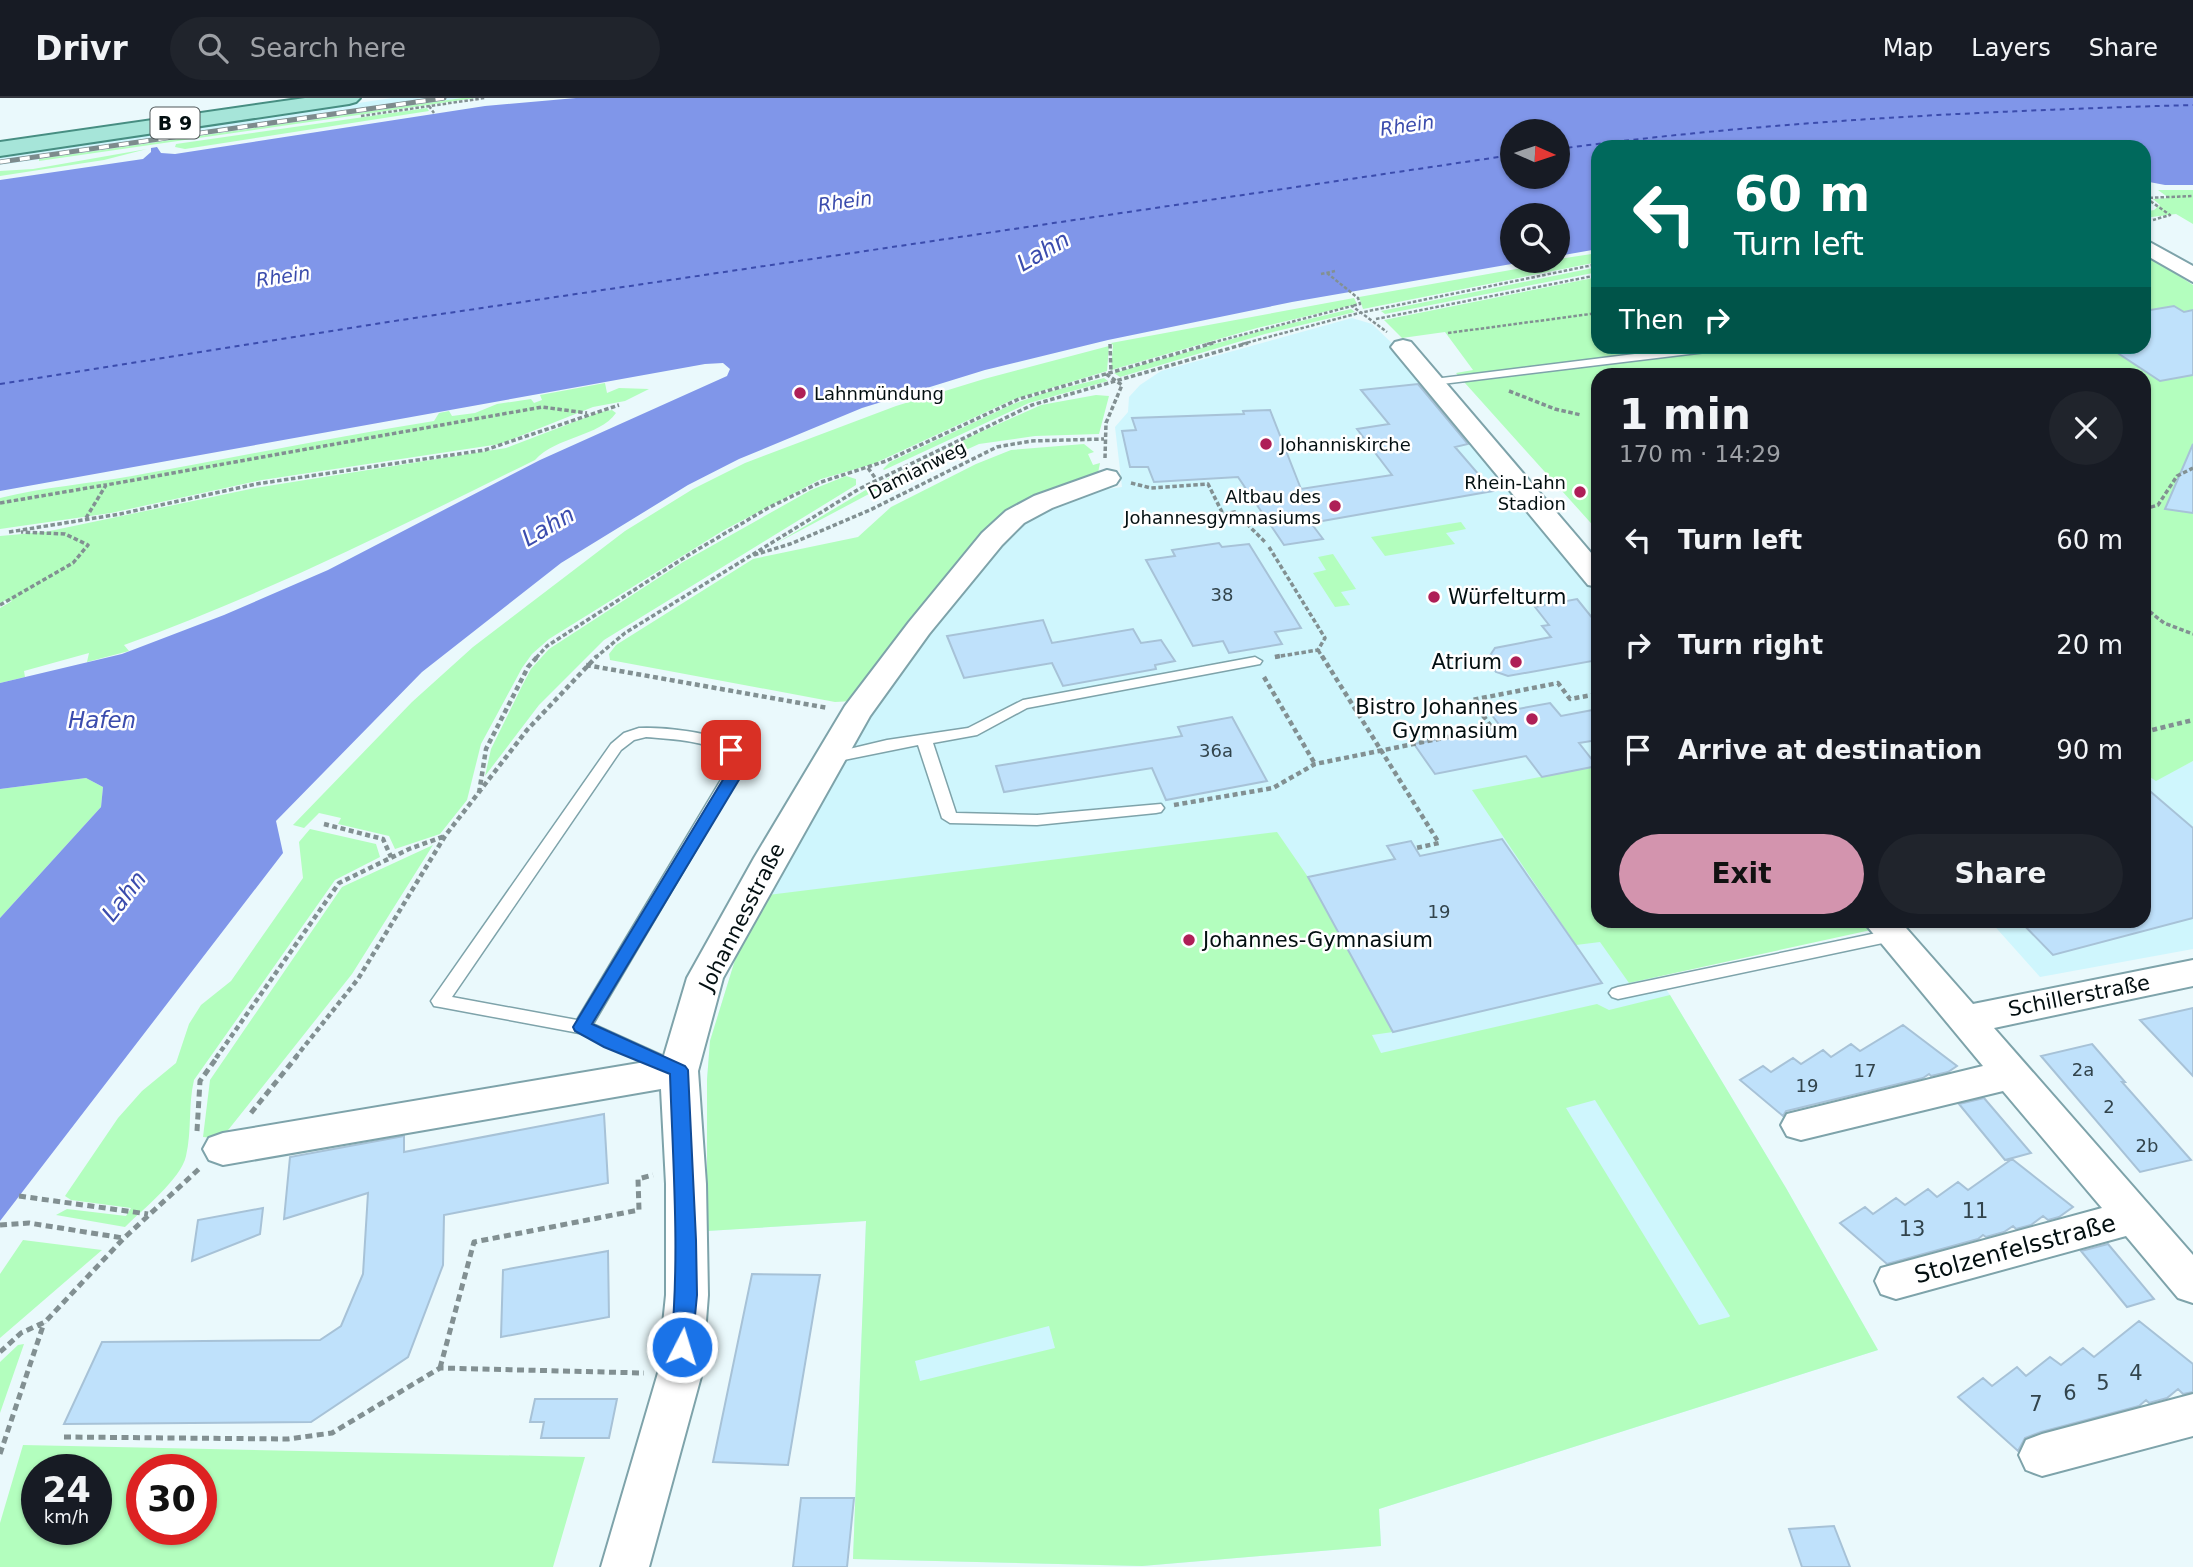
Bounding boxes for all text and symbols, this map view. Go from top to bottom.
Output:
search box [170,17,660,80]
text: Drivr [35,29,128,68]
icon: search [194,29,232,67]
text: Search here [250,33,406,63]
text: Map [1883,34,1933,62]
text: Layers [1971,34,2051,62]
text: Share [2089,34,2158,62]
road number: B 9 [150,108,200,139]
water label: Rhein [1379,110,1435,140]
north arrow [1500,119,1570,189]
map controls [1500,119,1570,273]
text: 60 m [1734,166,1870,223]
icon: left [1619,168,1710,259]
water label: Rhein [817,186,873,216]
button: search [1500,203,1570,273]
text: Turn left [1734,225,1864,263]
water label: Lahn [1012,226,1074,276]
water label: Rhein [255,261,311,291]
icon: right [1698,301,1736,339]
text: Then [1619,305,1684,335]
place label: Lahnmündung [814,383,944,404]
marker: Lahnmündung [792,385,808,401]
text: 1 min [1619,390,1751,439]
button: close [2049,391,2123,465]
place label: Johanniskirche [1279,434,1411,455]
street label: Damianweg [865,436,969,504]
marker: Johanniskirche [1258,436,1274,452]
text: 170 m · 14:29 [1619,441,1781,467]
place label: Rhein-Lahn Stadion [1464,472,1566,514]
marker: Rhein-Lahn Stadion [1572,484,1588,500]
place label: Altbau des Johannesgymnasiums [1123,486,1321,528]
marker: Altbau des Johannesgymnasiums [1327,498,1343,514]
water label: Lahn [517,501,579,551]
icon: left [1619,521,1657,559]
text: Turn left [1678,525,1802,555]
text: 60 m [2056,525,2123,555]
house number: 38 [1211,584,1233,605]
place label: Würfelturm [1448,585,1566,609]
marker: Würfelturm [1426,589,1442,605]
icon: right [1619,626,1657,664]
text: Turn right [1678,630,1823,660]
text: 20 m [2056,630,2123,660]
place label: Atrium [1432,650,1502,674]
marker: Atrium [1508,654,1524,670]
place label: Bistro Johannes Gymnasium [1355,695,1518,743]
water label: Hafen [68,707,136,733]
marker: Bistro Johannes Gymnasium [1524,711,1540,727]
pin [701,720,761,780]
icon: arrive [712,731,750,769]
icon: arrive [1619,731,1657,769]
text: Arrive at destination [1678,735,1982,765]
text: 90 m [2056,735,2123,765]
house number: 36a [1199,740,1233,761]
button: Exit [1619,834,1864,914]
button: Share [1878,834,2123,914]
street label: Johannesstraße [694,839,790,997]
water label: Lahn [96,866,152,926]
house number: 19 [1428,901,1450,922]
place label: Johannes-Gymnasium [1201,928,1433,952]
marker: Johannes-Gymnasium [1181,932,1197,948]
street label: Schillerstraße [2006,970,2152,1022]
house number: 2a [2072,1059,2094,1080]
house number: 17 [1854,1060,1876,1081]
house number: 19 [1796,1075,1818,1096]
house number: 2 [2103,1096,2115,1117]
house number: 2b [2136,1135,2158,1156]
house number: 11 [1962,1199,1988,1223]
street label: Stolzenfelsstraße [1911,1209,2119,1289]
house number: 13 [1899,1217,1925,1241]
position arrow [645,1310,719,1384]
house number: 4 [2129,1361,2143,1385]
house number: 5 [2096,1371,2110,1395]
house number: 6 [2063,1381,2077,1405]
house number: 7 [2029,1392,2043,1416]
speed limit sign: 30 [126,1454,217,1545]
text: 24 [42,1470,91,1510]
text: km/h [44,1506,89,1527]

